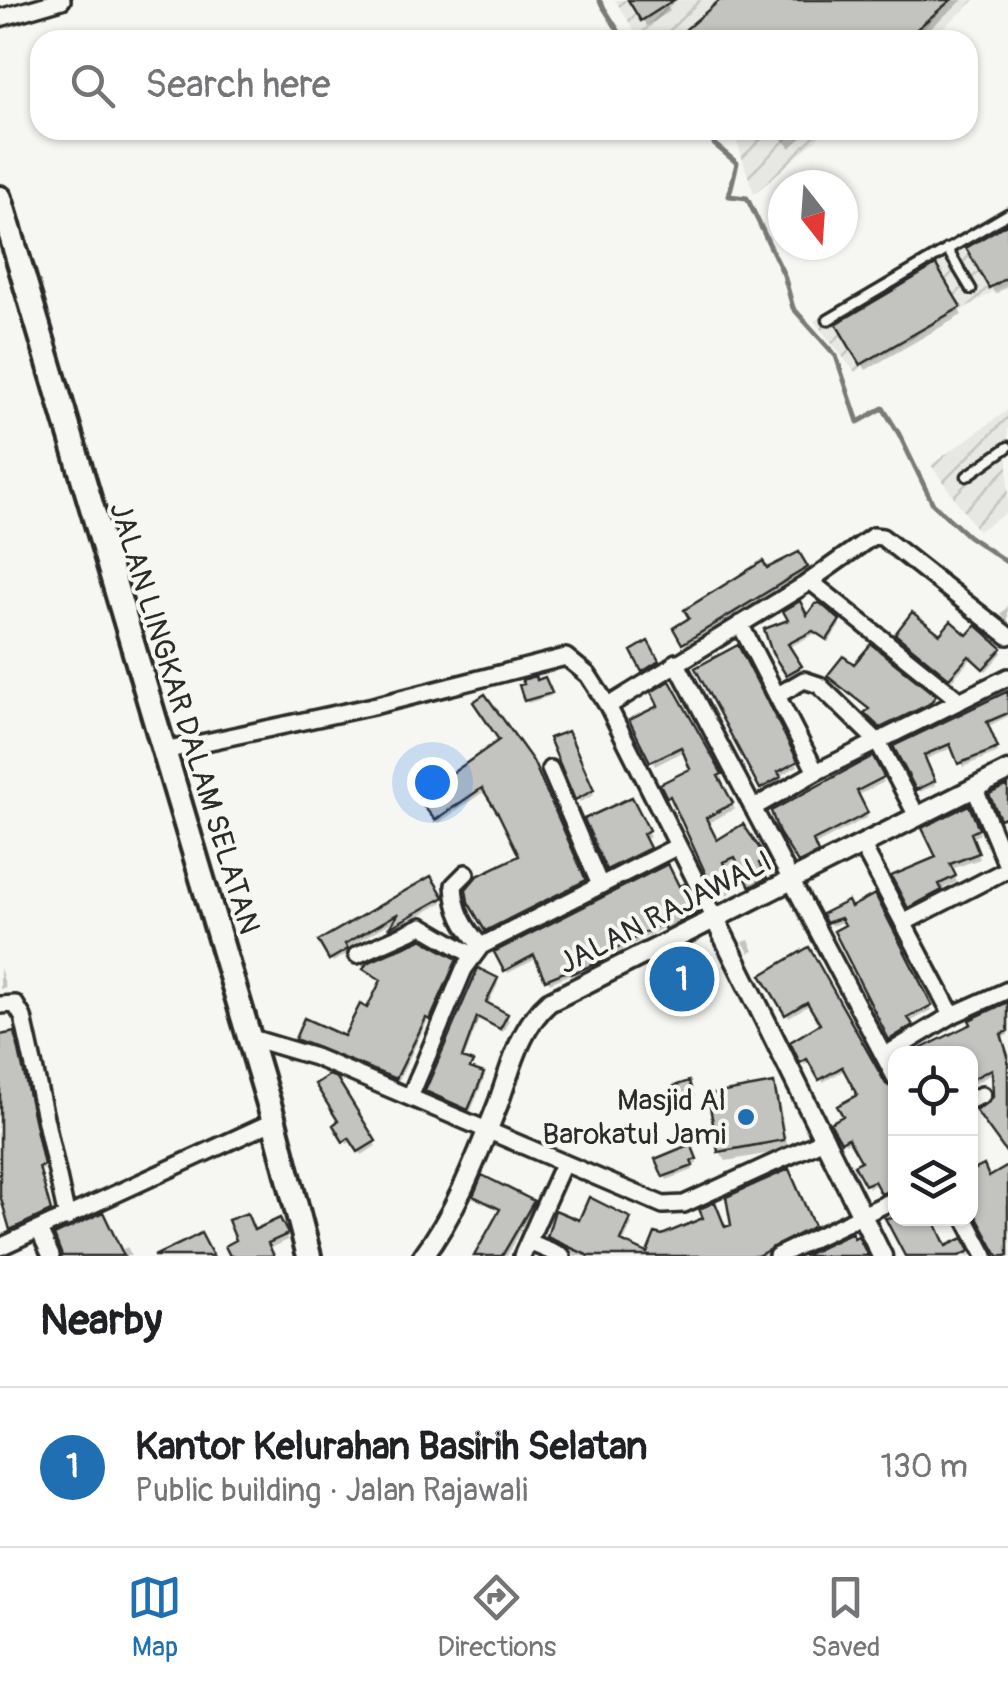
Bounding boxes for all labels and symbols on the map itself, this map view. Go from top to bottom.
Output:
north arrow [768,170,858,260]
street label: JALAN LINGKAR DALAM SELATAN [101,498,268,938]
your location [407,757,458,808]
street label: JALAN RAJAWALI [552,843,778,982]
pin: 1 [650,942,714,1016]
place label: Masjid Al Barokatul Jami [542,1082,726,1153]
marker: Masjid Al Barokatul Jami [735,1106,757,1128]

